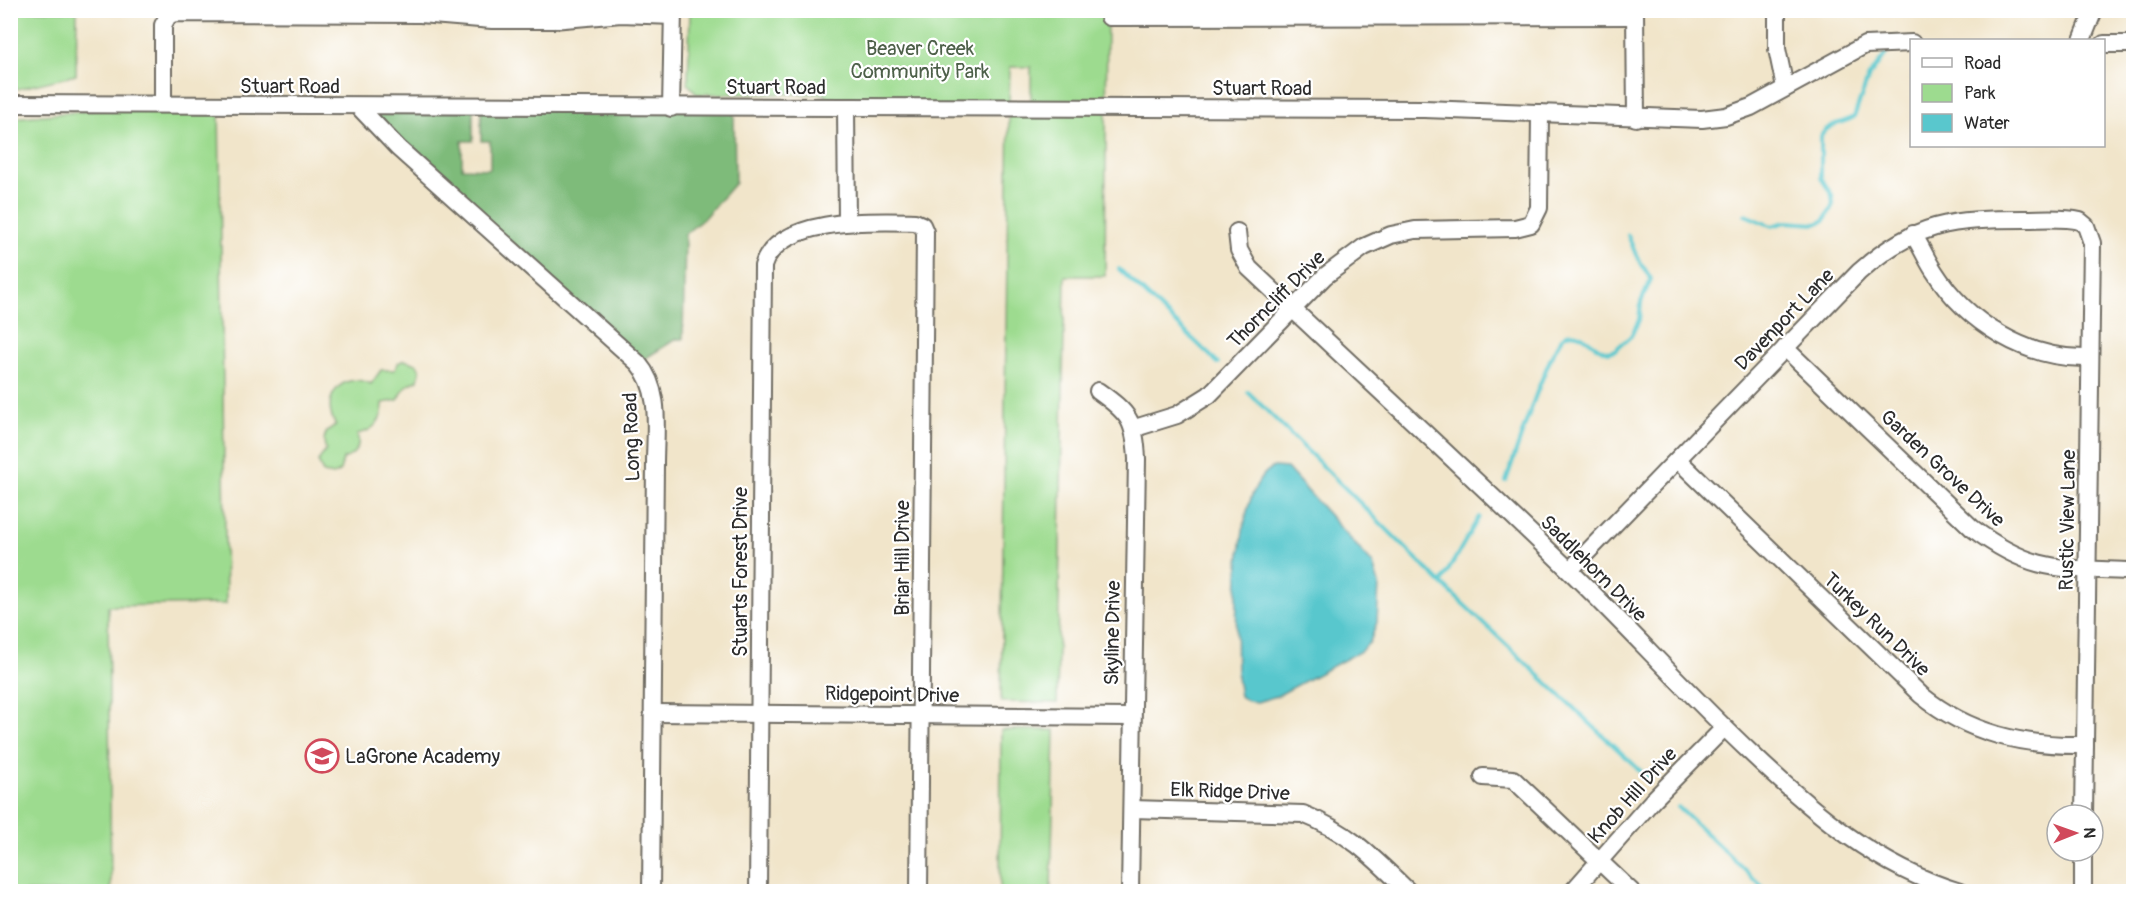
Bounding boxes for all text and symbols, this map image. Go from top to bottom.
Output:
park label: Beaver Creek Community Park [851,36,990,84]
legend [1910,39,2105,147]
text: Road [1964,52,2001,75]
street label: Stuart Road [240,74,340,99]
street label: Stuart Road [726,75,826,100]
street label: Stuart Road [1212,76,1312,101]
text: Park [1964,82,1996,105]
text: Water [1964,112,2010,135]
street label: Thorncliff Drive [1222,245,1331,354]
street label: Davenport Lane [1729,263,1839,376]
street label: Long Road [617,392,646,482]
street label: Garden Grove Drive [1875,404,2010,533]
street label: Rustic View Lane [2054,449,2081,591]
street label: Stuarts Forest Drive [728,487,753,657]
street label: Briar Hill Drive [890,500,915,616]
street label: Saddlehorn Drive [1535,510,1652,627]
street label: Turkey Run Drive [1818,567,1935,682]
street label: Skyline Drive [1099,580,1126,686]
street label: Ridgepoint Drive [825,681,960,708]
school or university icon: LaGrone Academy [304,738,340,774]
street label: Knob Hill Drive [1582,742,1682,849]
place label: LaGrone Academy [345,744,500,769]
street label: Elk Ridge Drive [1170,777,1290,806]
north arrow [2045,803,2105,863]
text: N [2079,827,2099,839]

